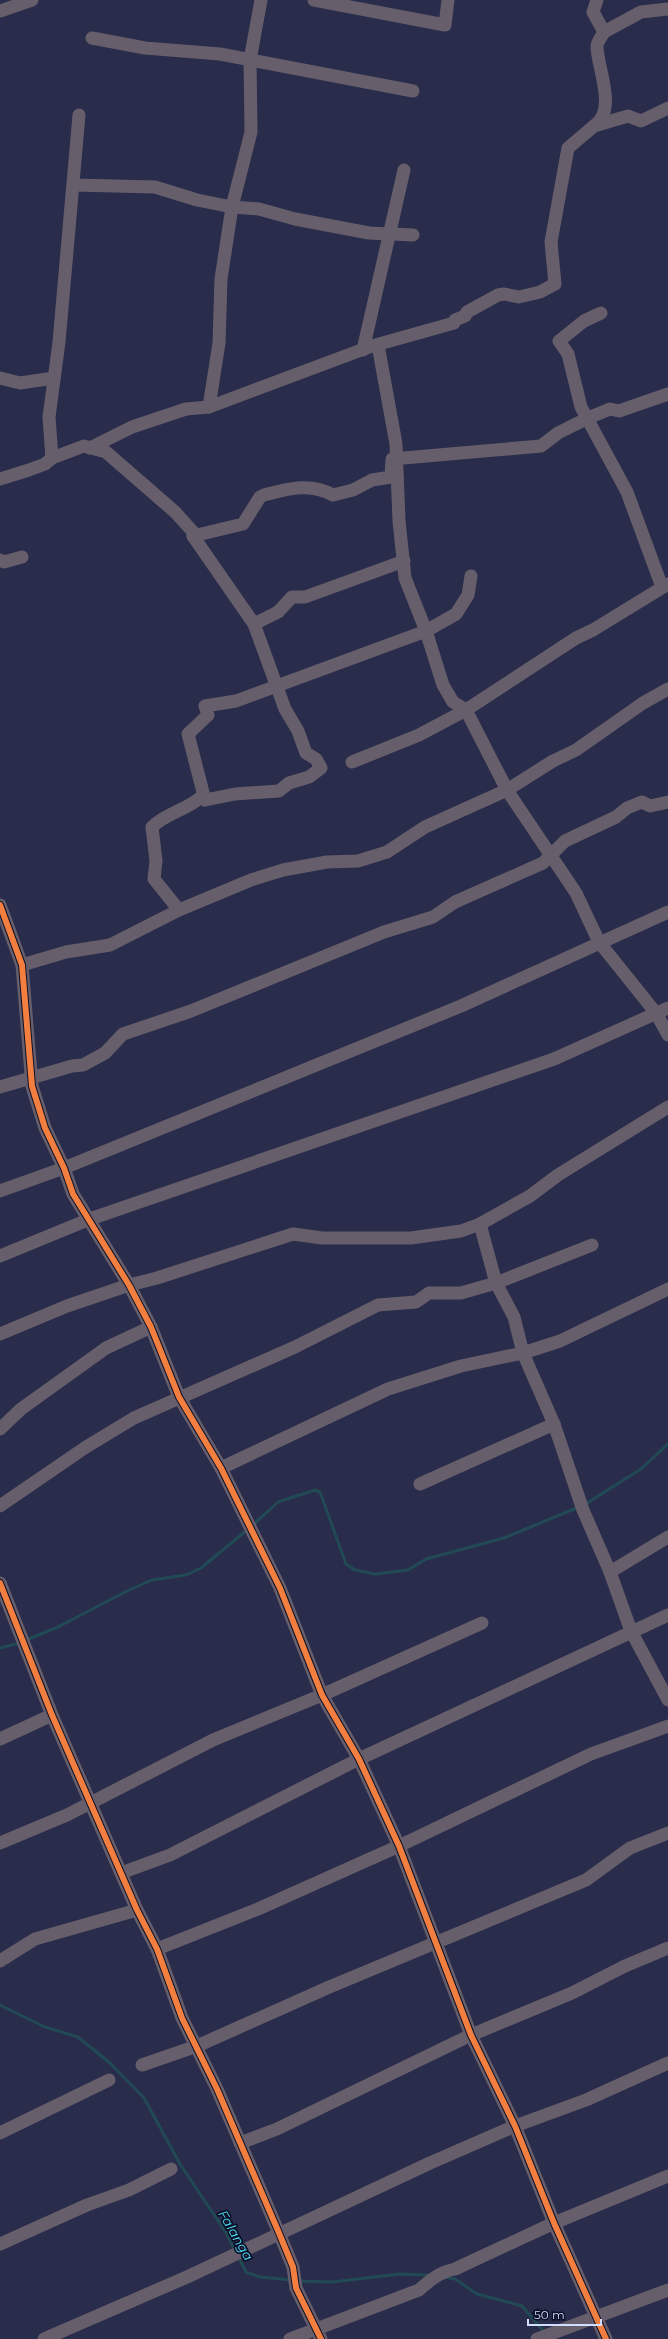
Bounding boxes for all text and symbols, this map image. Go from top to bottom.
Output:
water label: Falanga [215,2207,257,2263]
scale bar [528,2301,601,2327]
text: 50 m [534,2307,565,2322]

